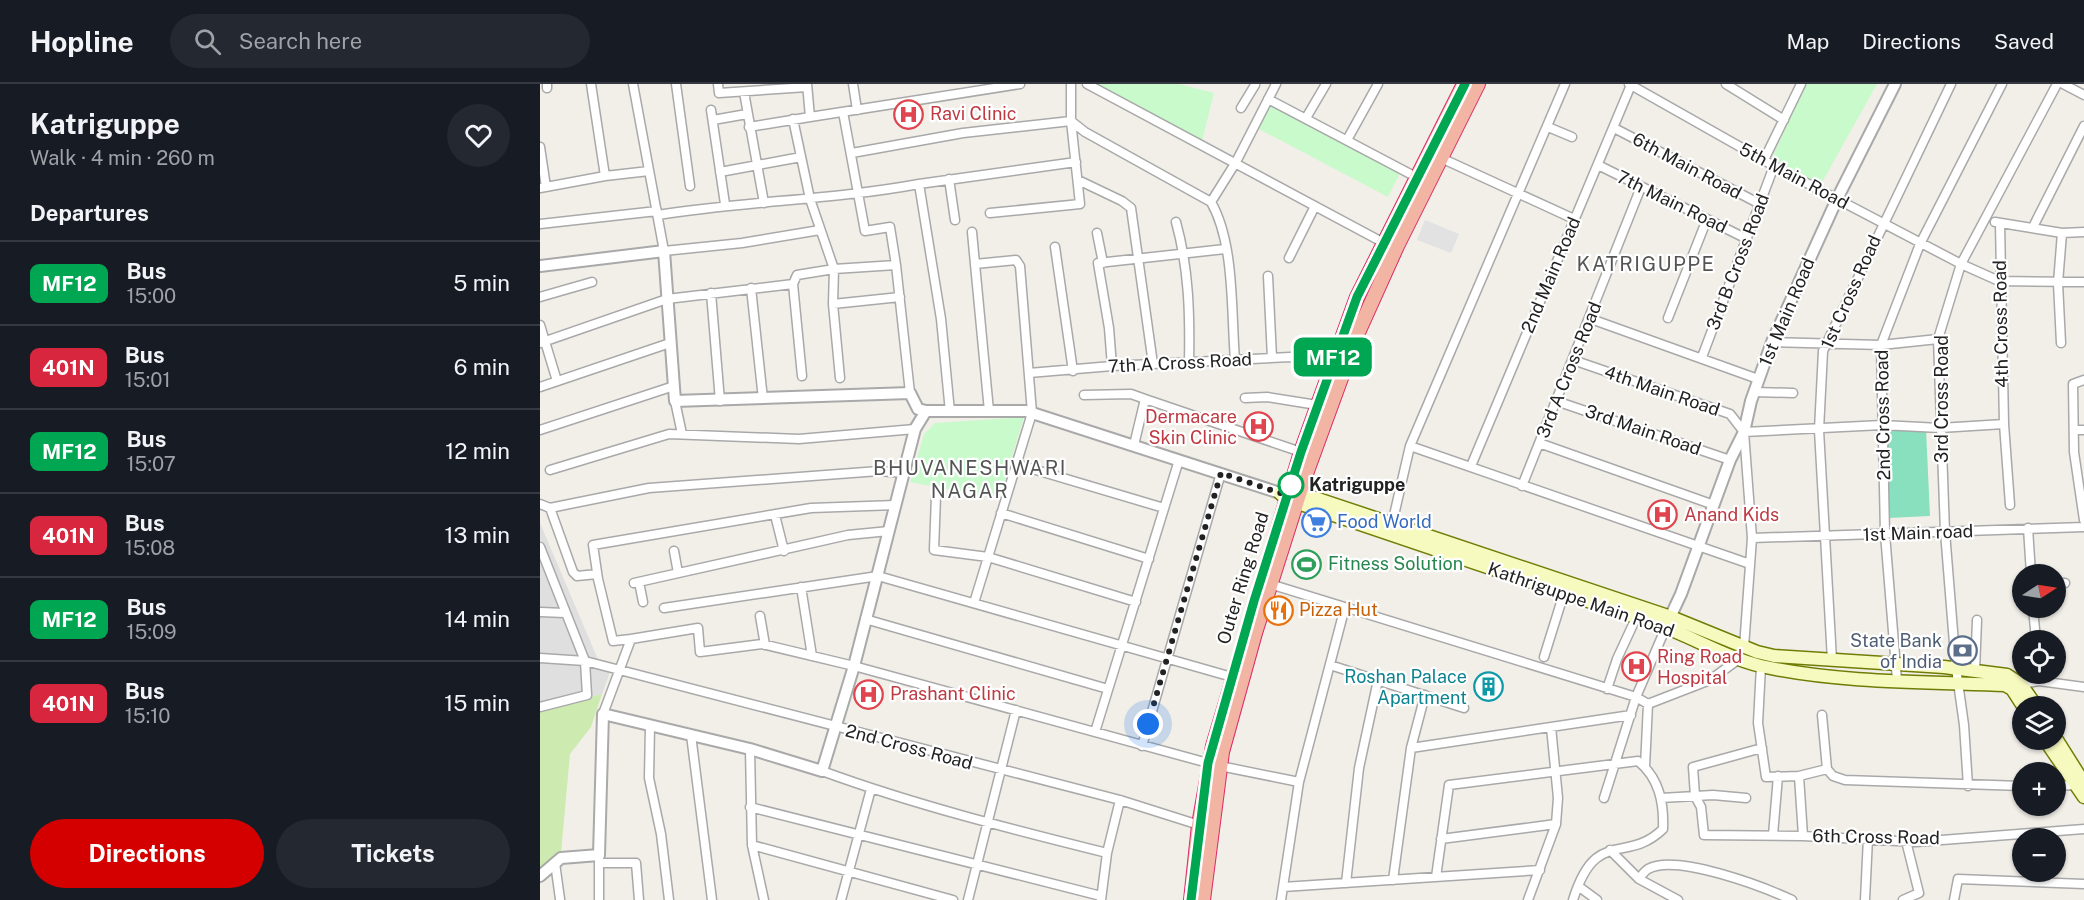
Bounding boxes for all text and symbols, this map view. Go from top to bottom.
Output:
search box [170,14,590,68]
text: Hopline [30,25,134,58]
icon: search [191,25,224,58]
text: Search here [239,28,362,54]
text: Map [1787,29,1829,54]
text: Directions [1862,29,1961,54]
text: Saved [1994,29,2054,54]
hospital icon: Ravi Clinic [893,98,925,130]
place label: Ravi Clinic [930,103,1017,124]
button: heart [447,104,510,167]
text: Katriguppe [30,107,180,140]
street label: 6th Main Road [1629,128,1745,203]
street label: 5th Main Road [1736,138,1853,213]
text: Walk · 4 min · 260 m [30,146,215,170]
street label: 7th Main Road [1614,166,1731,237]
street label: 3rd B Cross Road [1702,191,1773,333]
text: Departures [30,200,149,226]
street label: 2nd Main Road [1517,214,1584,336]
street label: 1st Cross Road [1816,232,1885,352]
district label: KATRIGUPPE [1577,252,1715,276]
street label: 1st Main Road [1754,255,1819,369]
text: Bus [126,258,166,284]
street label: 4th Cross Road [1989,260,2012,388]
text: 5 min [453,270,510,296]
text: MF12 [42,271,96,296]
text: 15:00 [126,284,176,308]
street label: 3rd A Cross Road [1532,299,1605,441]
street label: 3rd Cross Road [1931,335,1952,463]
line badge: MF12 [1291,338,1375,376]
text: Bus [125,342,164,368]
text: MF12 [1306,345,1360,370]
street label: 7th A Cross Road [1107,348,1253,377]
street label: 2nd Cross Road [1871,349,1894,481]
text: 6 min [454,354,510,380]
text: 401N [42,355,95,380]
street label: 4th Main Road [1602,361,1723,420]
text: 15:01 [125,368,171,392]
street label: 3rd Main Road [1582,400,1704,459]
place label: Dermacare Skin Clinic [1145,406,1237,448]
hospital icon: Dermacare Skin Clinic [1242,411,1274,443]
text: Bus [126,426,166,452]
text: 12 min [445,438,510,464]
text: MF12 [42,439,96,464]
text: 15:07 [126,452,176,476]
district label: BHUVANESHWARI NAGAR [873,456,1067,503]
marker: Katriguppe [1278,472,1304,498]
place label: Katriguppe [1309,474,1405,495]
hospital icon: Anand Kids [1647,499,1679,531]
place label: Anand Kids [1684,504,1779,525]
supermarket icon: Food World [1300,506,1332,538]
street label: Outer Ring Road [1212,509,1273,647]
text: Bus [125,510,164,536]
place label: Food World [1337,511,1432,532]
street label: 1st Main road [1862,520,1974,545]
text: 13 min [445,522,510,548]
text: 401N [42,523,95,548]
text: 15:08 [125,536,175,560]
sports icon: Fitness Solution [1291,548,1323,580]
place label: Fitness Solution [1328,553,1463,574]
street label: Kathriguppe Main Road [1485,558,1677,641]
north arrow [2012,564,2066,618]
map controls [2012,564,2066,882]
text: Bus [126,594,166,620]
restaurant icon: Pizza Hut [1262,594,1294,626]
place label: Pizza Hut [1299,599,1378,620]
text: 14 min [445,606,510,632]
text: MF12 [42,607,96,632]
text: 15:09 [126,620,177,644]
place label: State Bank of India [1850,630,1942,672]
button: locate [2012,630,2066,684]
bank icon: State Bank of India [1947,635,1979,667]
place label: Ring Road Hospital [1657,646,1742,688]
hospital icon: Ring Road Hospital [1620,651,1652,683]
place label: Roshan Palace Apartment [1344,666,1467,708]
building icon: Roshan Palace Apartment [1472,671,1504,703]
text: Bus [125,678,164,704]
hospital icon: Prashant Clinic [853,678,885,710]
place label: Prashant Clinic [890,683,1016,704]
text: 15 min [444,690,510,716]
text: 401N [42,691,95,716]
button: layers [2012,696,2066,750]
text: 15:10 [125,704,171,728]
your location [1133,709,1163,739]
street label: 2nd Cross Road [843,719,975,774]
button: + [2012,762,2066,816]
button: Directions [30,819,264,888]
button: Tickets [276,819,510,888]
street label: 6th Cross Road [1812,825,1940,848]
button: − [2012,828,2066,882]

